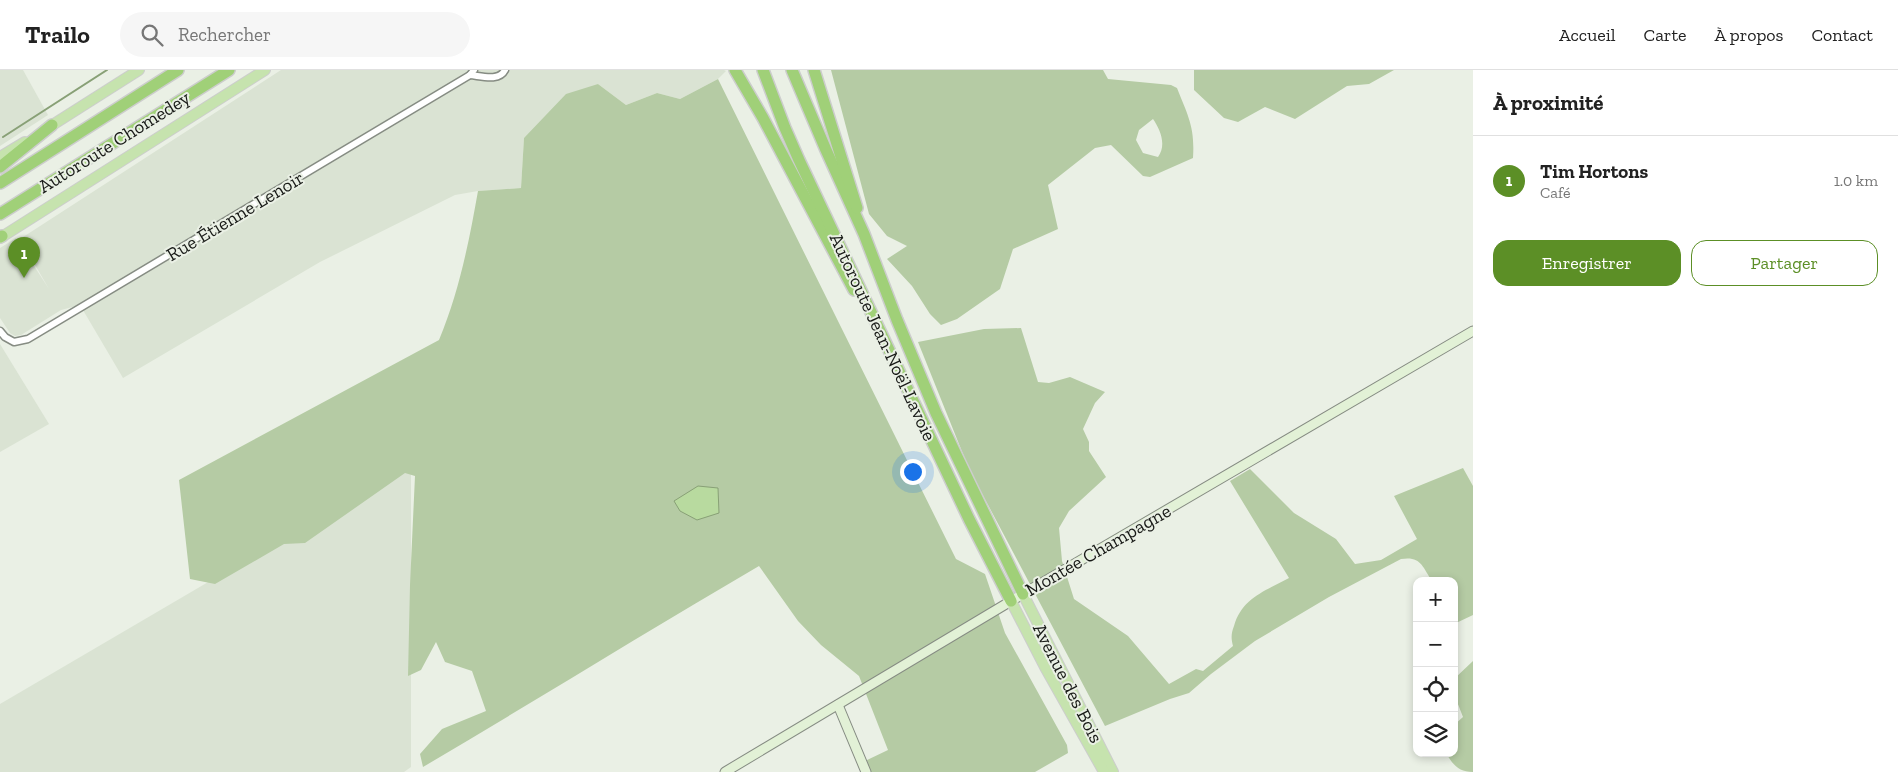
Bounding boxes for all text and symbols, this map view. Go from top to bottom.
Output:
search box [120,12,470,57]
text: Trailo [25,20,90,49]
icon: search [138,21,166,49]
text: Rechercher [178,23,271,46]
text: Accueil [1559,24,1616,46]
text: Carte [1644,24,1687,46]
text: À propos [1715,24,1783,46]
text: Contact [1811,24,1873,46]
street label: Autoroute Chomedey [34,86,194,198]
text: À proximité [1493,90,1603,115]
text: Tim Hortons [1540,160,1648,183]
street label: Rue Étienne Lenoir [162,166,308,266]
text: 1 [1506,171,1512,190]
text: 1.0 km [1834,171,1878,190]
text: Café [1540,183,1571,202]
street label: Autoroute Jean-Noël-Lavoie [825,229,941,445]
pin: 1 [8,237,40,278]
button: Enregistrer [1493,240,1681,286]
button: Partager [1691,240,1878,286]
your location [900,459,926,485]
street label: Montée Champagne [1021,499,1175,601]
map controls [1413,577,1458,757]
button: + [1413,577,1458,622]
street label: Avenue des Bois [1028,619,1108,747]
button: − [1413,622,1458,667]
button: locate [1413,667,1458,712]
button: layers [1413,712,1458,757]

